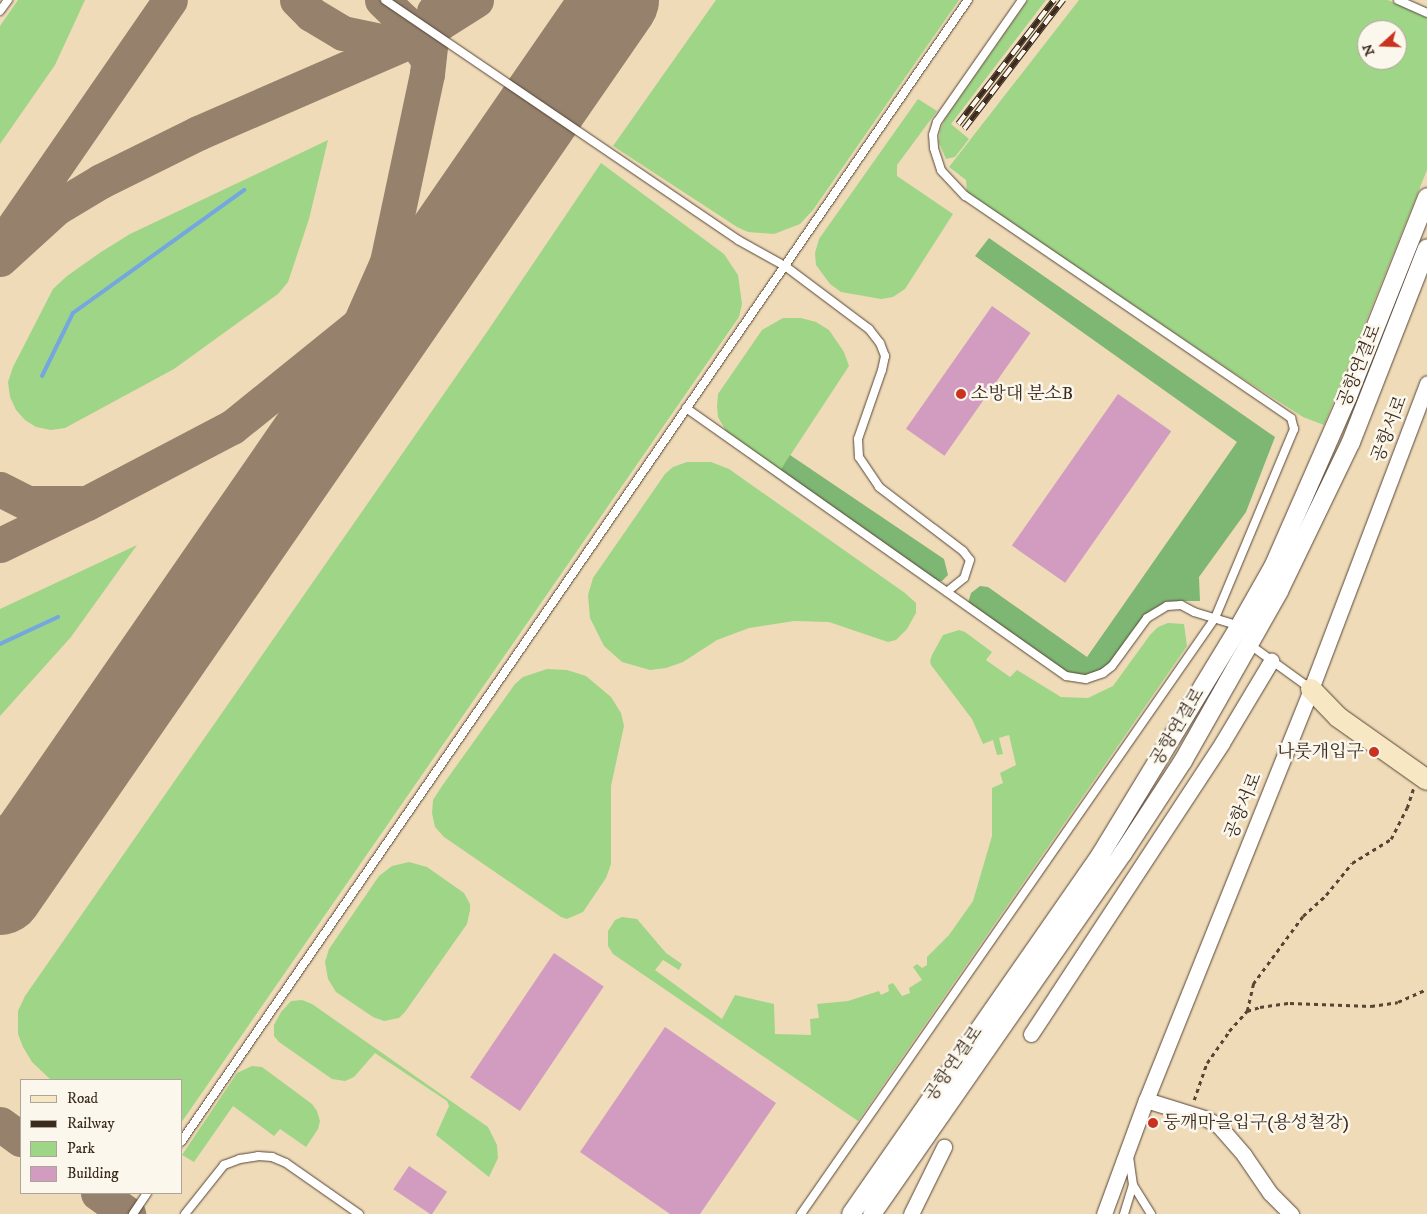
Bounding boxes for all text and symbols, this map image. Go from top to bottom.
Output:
north arrow [1357,20,1407,70]
text: N [1358,41,1379,58]
street label: 공항연결로 [1334,322,1386,410]
place label: 소방대 분소B [971,383,1073,405]
marker: 소방대 분소B [955,388,967,400]
street label: 공항서로 [1367,393,1413,465]
street label: 공항연결로 [1146,684,1210,770]
place label: 나룻개입구 [1277,741,1364,763]
marker: 나룻개입구 [1368,746,1380,758]
street label: 공항서로 [1221,770,1267,842]
street label: 공항연결로 [920,1022,988,1106]
legend [20,1079,182,1194]
text: Road [67,1089,98,1108]
place label: 둥깨마을입구(용성철강) [1163,1112,1349,1134]
text: Railway [67,1114,115,1133]
marker: 둥깨마을입구(용성철강) [1147,1117,1159,1129]
text: Park [67,1139,95,1158]
text: Building [67,1164,119,1183]

